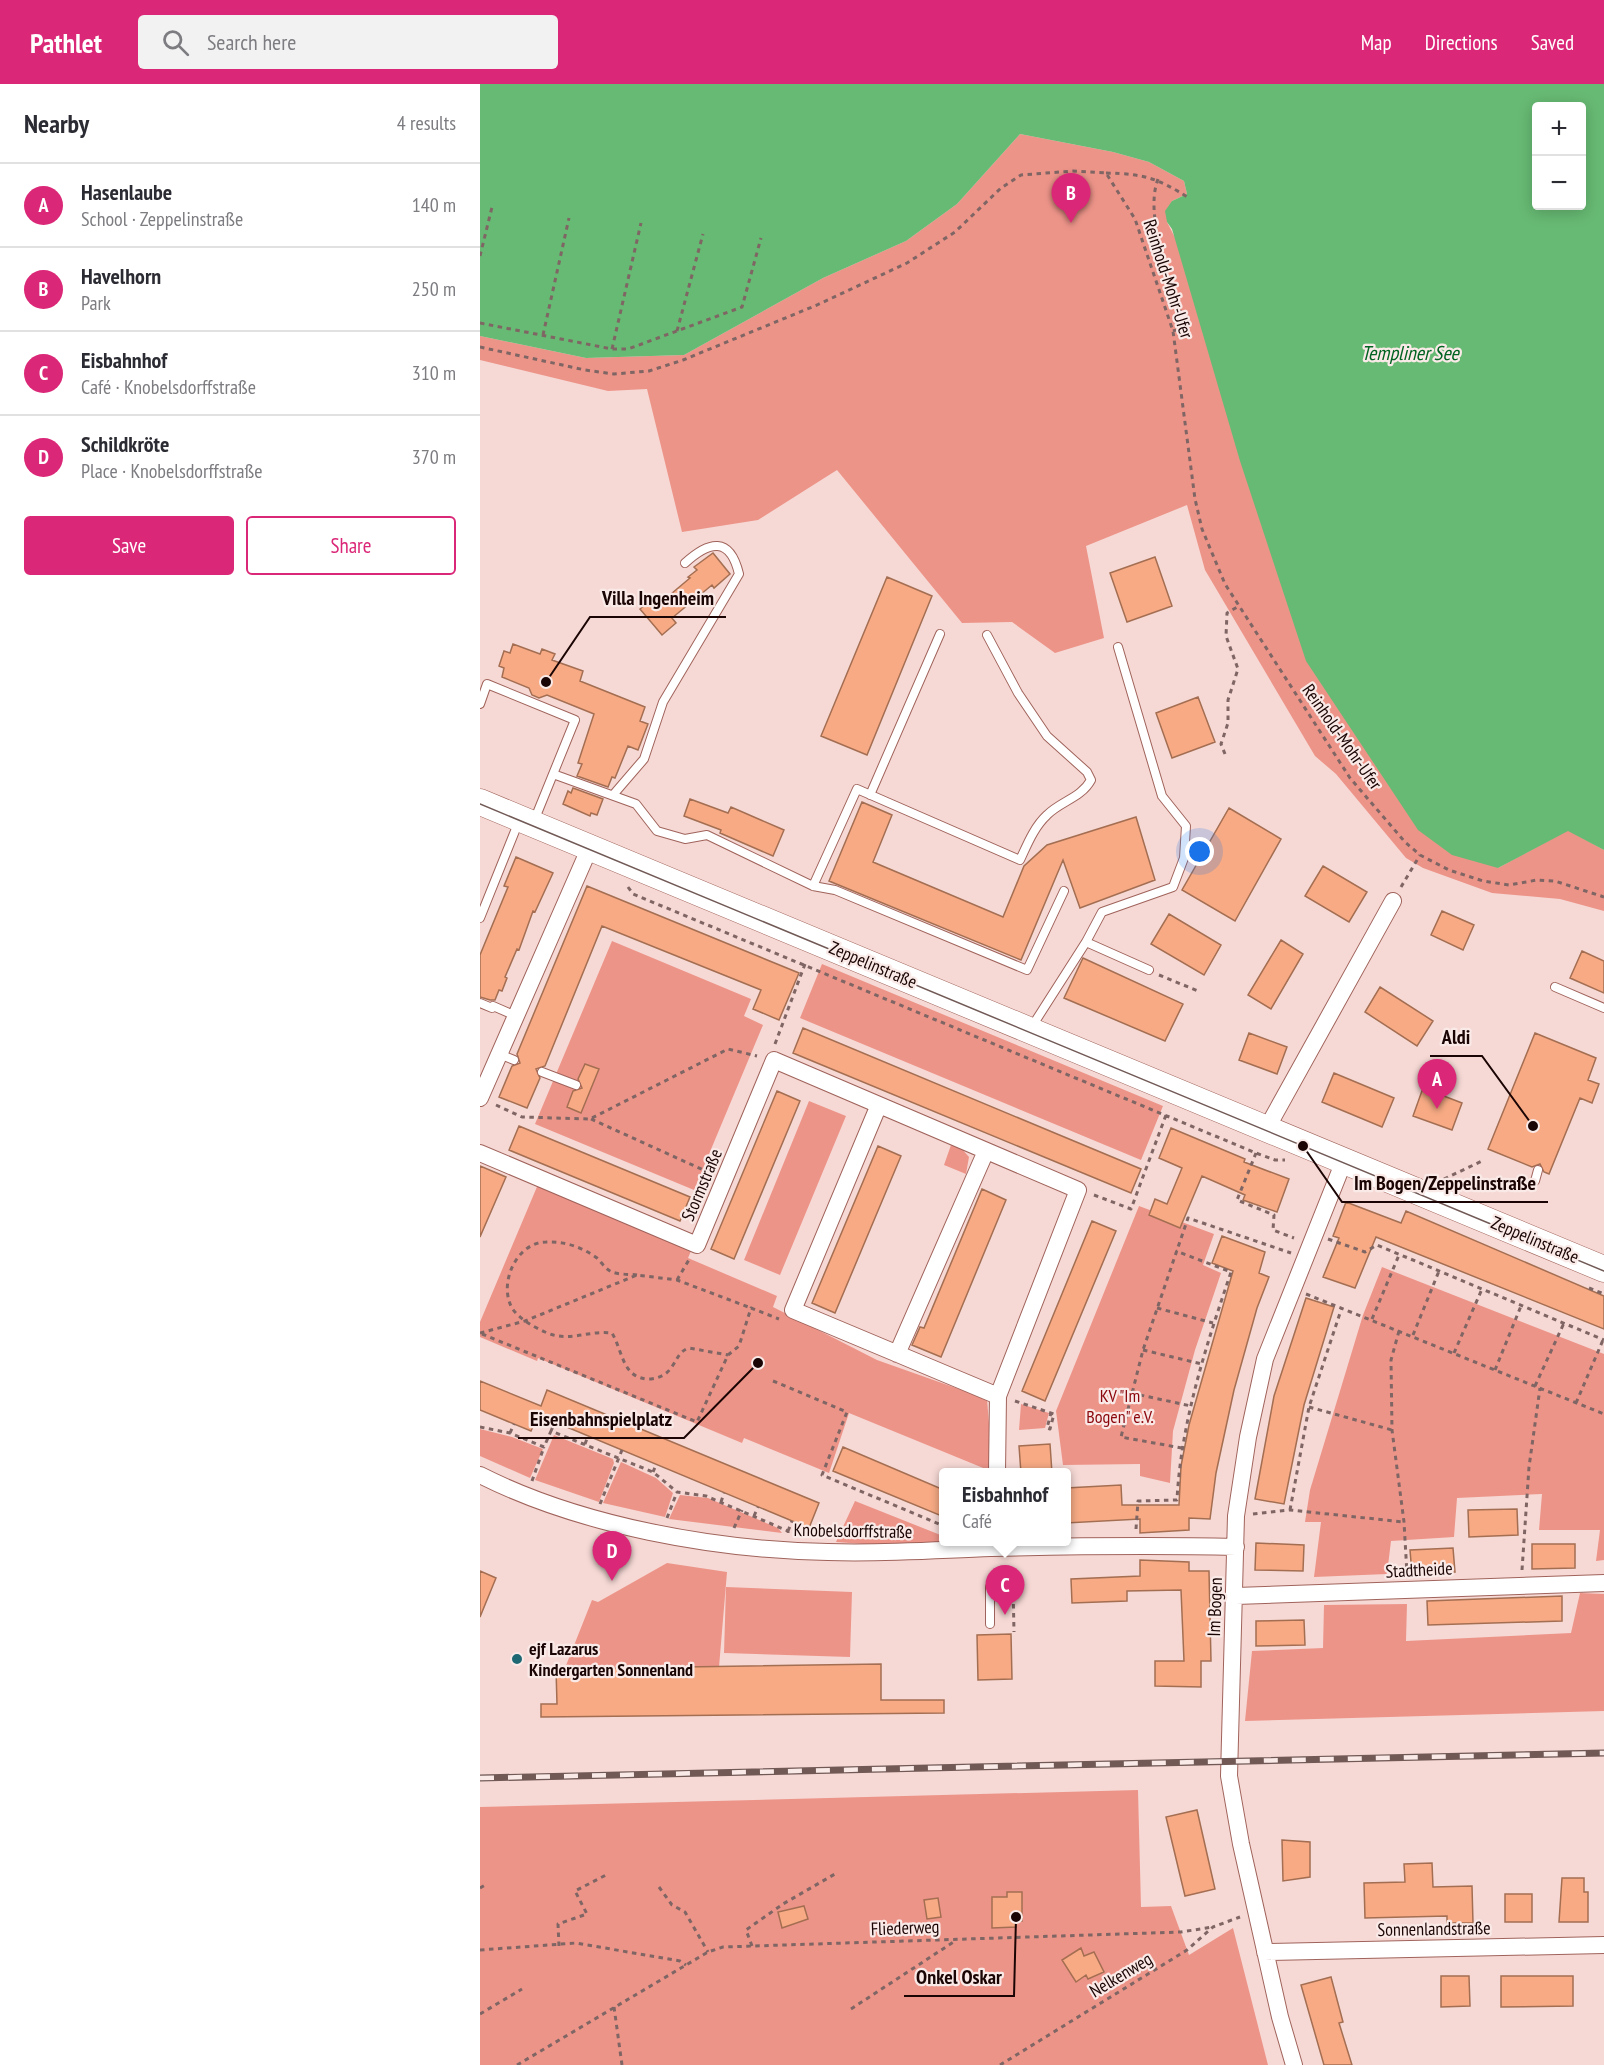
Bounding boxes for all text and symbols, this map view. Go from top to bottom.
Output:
search box [138,15,558,69]
text: Pathlet [30,24,102,61]
icon: search [159,26,192,59]
text: Search here [207,28,296,56]
text: Map [1361,29,1392,56]
text: Directions [1425,29,1498,56]
text: Saved [1531,29,1574,56]
map controls [1532,102,1586,210]
button: + [1532,102,1586,156]
text: Nearby [24,107,89,140]
text: 4 results [397,110,456,136]
button: − [1532,156,1586,210]
pin: B [1052,174,1090,223]
text: Hasenlaube [81,178,172,206]
text: A [38,192,49,218]
text: 140 m [412,192,456,218]
text: School · Zeppelinstraße [81,206,243,232]
street label: Reinhold-Mohr-Ufer [1138,216,1199,341]
text: Havelhorn [81,262,161,290]
text: B [39,276,48,302]
text: 250 m [412,276,456,302]
text: Park [81,290,111,316]
water label: Templiner See [1361,340,1461,366]
text: Eisbahnhof [81,346,167,374]
text: C [39,360,48,386]
text: 310 m [412,360,456,386]
text: Café · Knobelsdorffstraße [81,374,256,400]
text: Schildkröte [81,430,169,458]
text: D [38,444,49,470]
text: 370 m [412,444,456,470]
text: Place · Knobelsdorffstraße [81,458,263,484]
button: Save [24,516,234,575]
button: Share [246,516,456,575]
callout: Villa Ingenheim [590,579,726,617]
text: Villa Ingenheim [601,585,714,611]
street label: Reinhold-Mohr-Ufer [1298,679,1387,794]
your location [1185,837,1214,866]
street label: Zeppelinstraße [826,936,921,993]
callout: Aldi [1430,1018,1482,1056]
text: Aldi [1441,1024,1470,1050]
pin: A [1418,1060,1456,1109]
street label: Stormstraße [676,1145,727,1224]
callout: Im Bogen/Zeppelinstraße [1342,1164,1548,1202]
text: Im Bogen/Zeppelinstraße [1354,1170,1536,1196]
street label: Zeppelinstraße [1488,1211,1583,1268]
park label: KV "Im Bogen" e.V. [1086,1384,1154,1428]
callout: Eisenbahnspielplatz [518,1400,684,1438]
text: Eisenbahnspielplatz [530,1406,672,1432]
popup [939,1468,1071,1546]
text: Eisbahnhof [962,1480,1048,1508]
text: Café [962,1508,992,1534]
street label: Knobelsdorffstraße [793,1518,913,1543]
pin: D [592,1532,632,1581]
street label: Stadtheide [1385,1556,1453,1583]
pin: C [986,1566,1024,1615]
street label: Im Bogen [1202,1577,1227,1637]
place label: ejf Lazarus Kindergarten Sonnenland [529,1637,693,1681]
marker: ejf Lazarus Kindergarten Sonnenland [510,1652,524,1666]
street label: Fliederweg [870,1915,940,1940]
street label: Sonnenlandstraße [1377,1916,1491,1941]
street label: Nelkenweg [1085,1947,1156,2002]
callout: Onkel Oskar [904,1958,1014,1996]
text: Onkel Oskar [916,1964,1002,1990]

